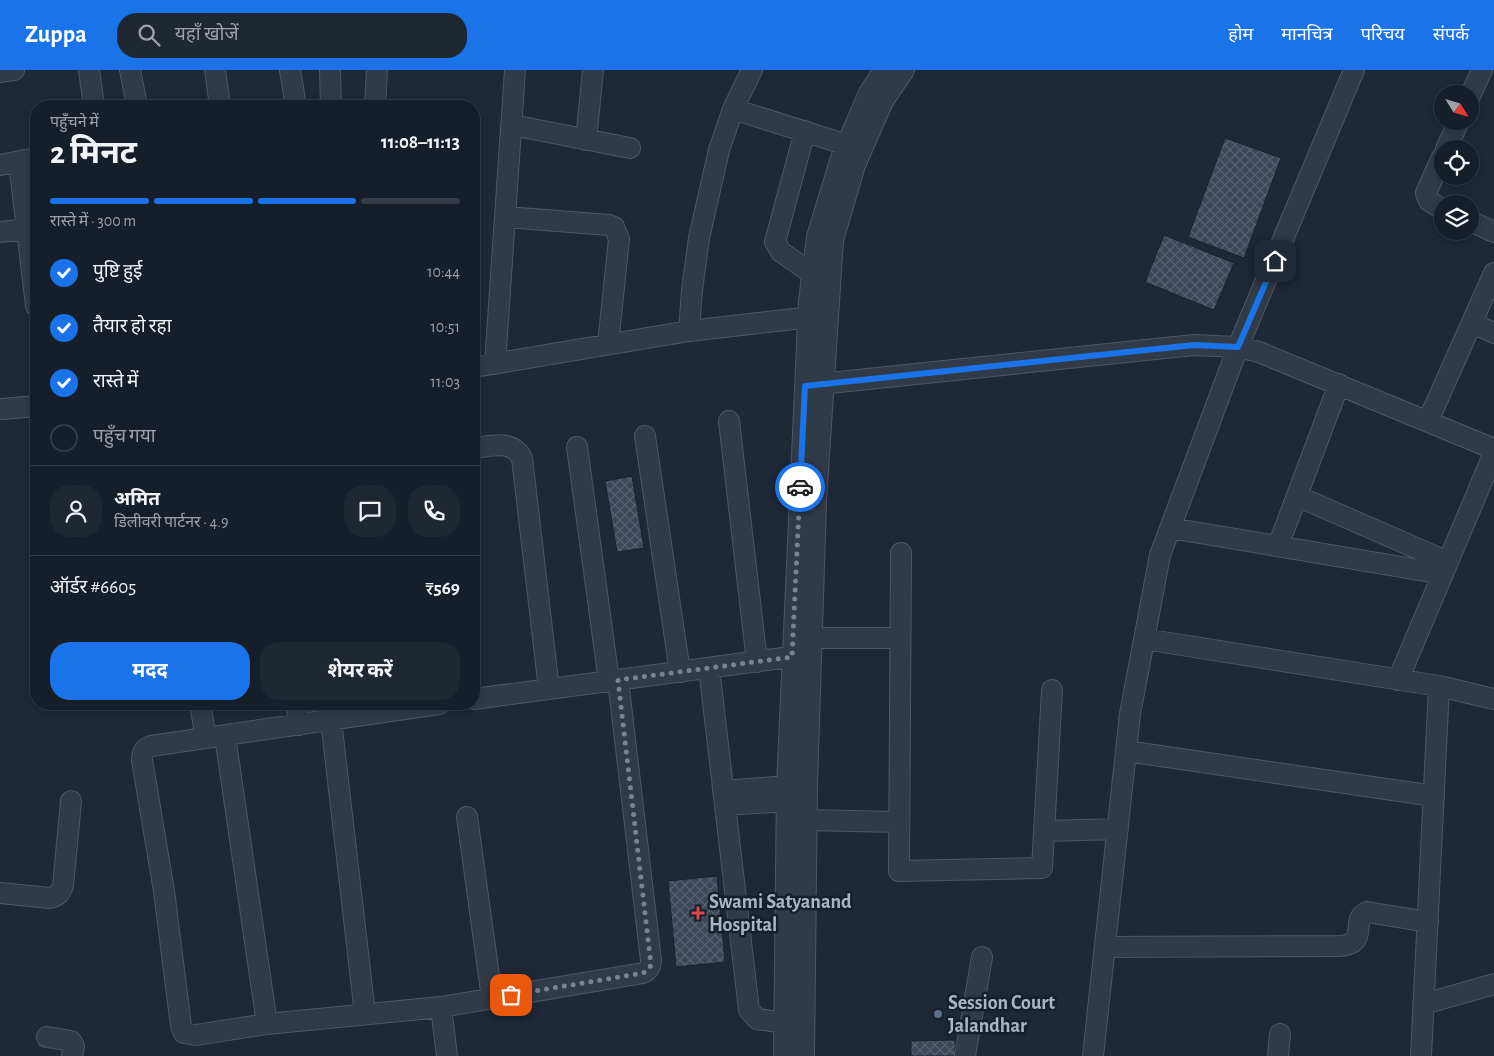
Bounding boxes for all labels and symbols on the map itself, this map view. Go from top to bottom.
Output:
north arrow [1434,85,1479,130]
pin [1254,240,1296,282]
courier [775,462,825,512]
place label: Swami Satyanand Hospital [709,892,852,935]
marker: Swami Satyanand Hospital [691,906,705,920]
pin [490,974,532,1016]
place label: Session Court Jalandhar [948,993,1055,1036]
marker: Session Court Jalandhar [932,1008,944,1020]

